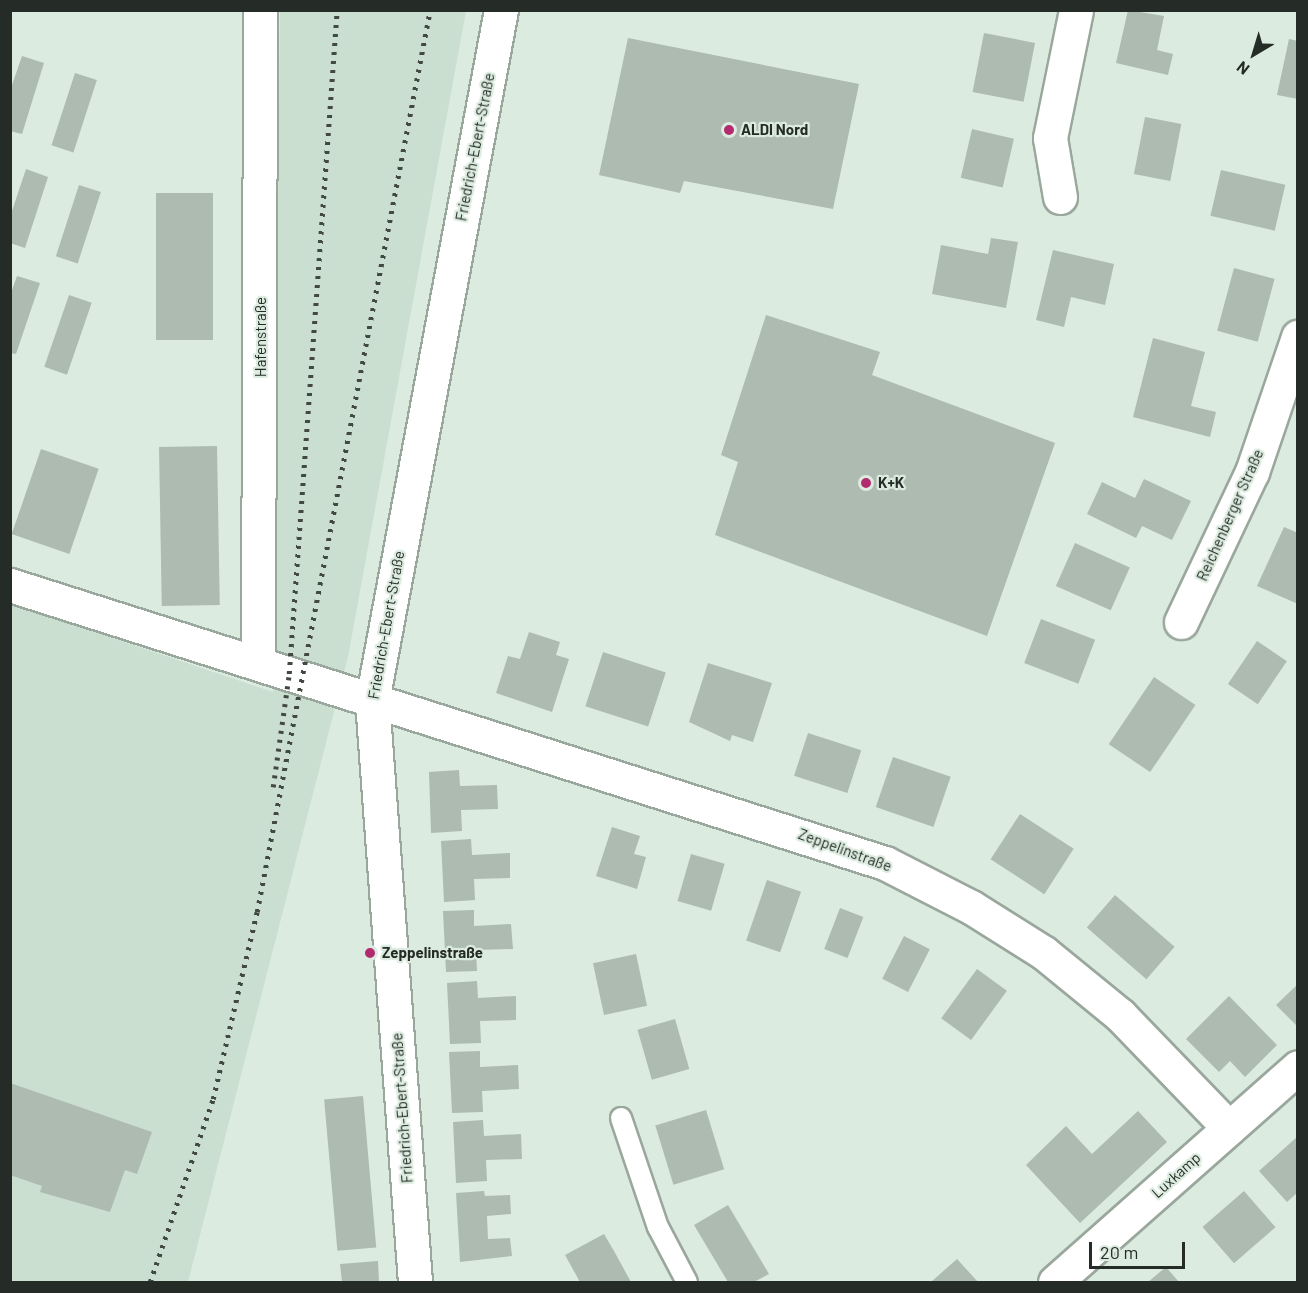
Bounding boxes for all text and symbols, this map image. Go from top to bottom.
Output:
north arrow [1224,24,1284,84]
text: N [1233,58,1253,79]
street label: Friedrich-Ebert-Straße [452,71,498,223]
place label: ALDI Nord [741,121,808,139]
marker: ALDI Nord [722,123,736,137]
street label: Hafenstraße [252,297,270,377]
street label: Reichenberger Straße [1193,446,1267,584]
place label: K+K [878,474,904,492]
marker: K+K [859,476,873,490]
street label: Friedrich-Ebert-Straße [364,549,408,701]
street label: Zeppelinstraße [796,825,894,875]
place label: Zeppelinstraße [382,944,483,962]
marker: Zeppelinstraße [363,946,377,960]
street label: Friedrich-Ebert-Straße [388,1032,416,1184]
street label: Luxkamp [1148,1148,1204,1202]
scale bar [1092,1230,1188,1268]
text: 20 m [1100,1241,1138,1263]

